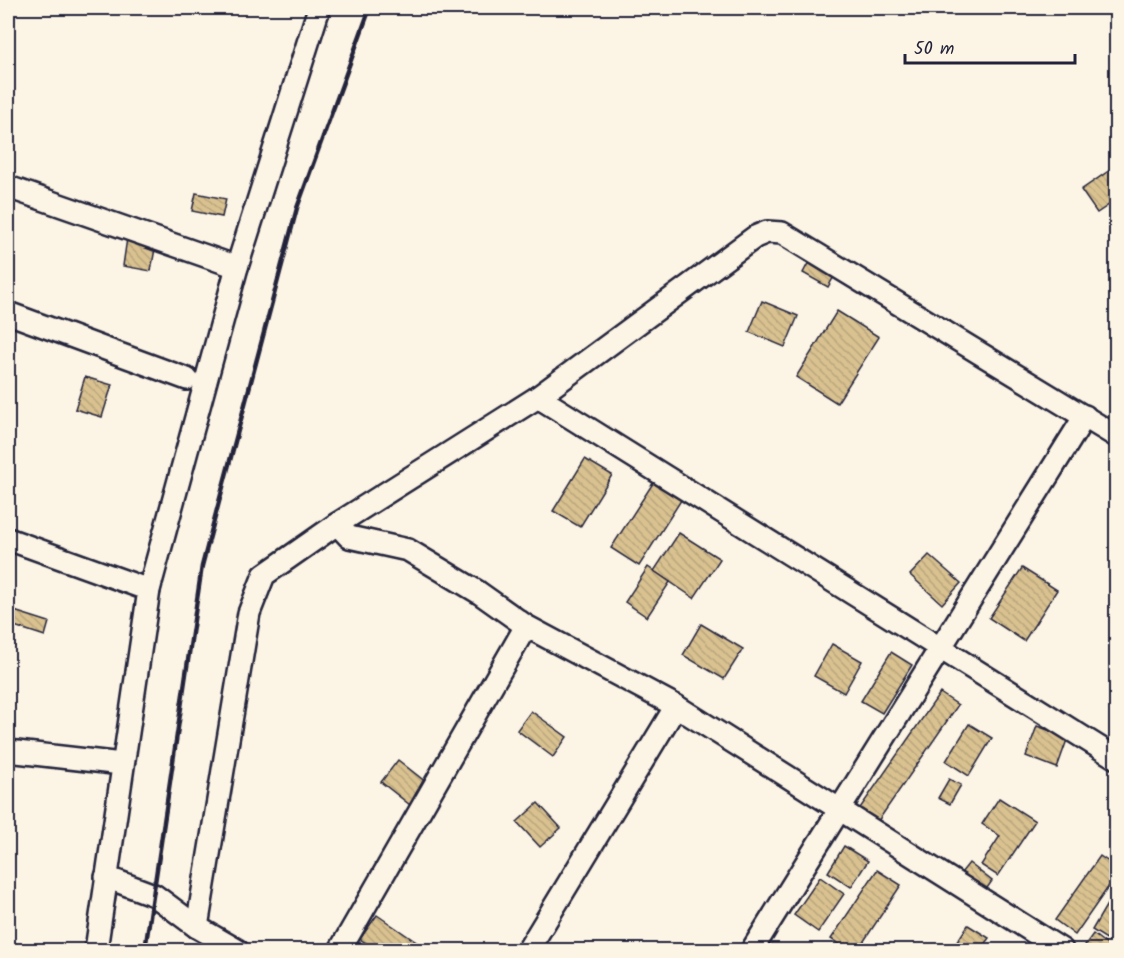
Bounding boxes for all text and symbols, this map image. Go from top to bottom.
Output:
scale bar [905,27,1074,65]
text: 50 m [914,35,954,64]

